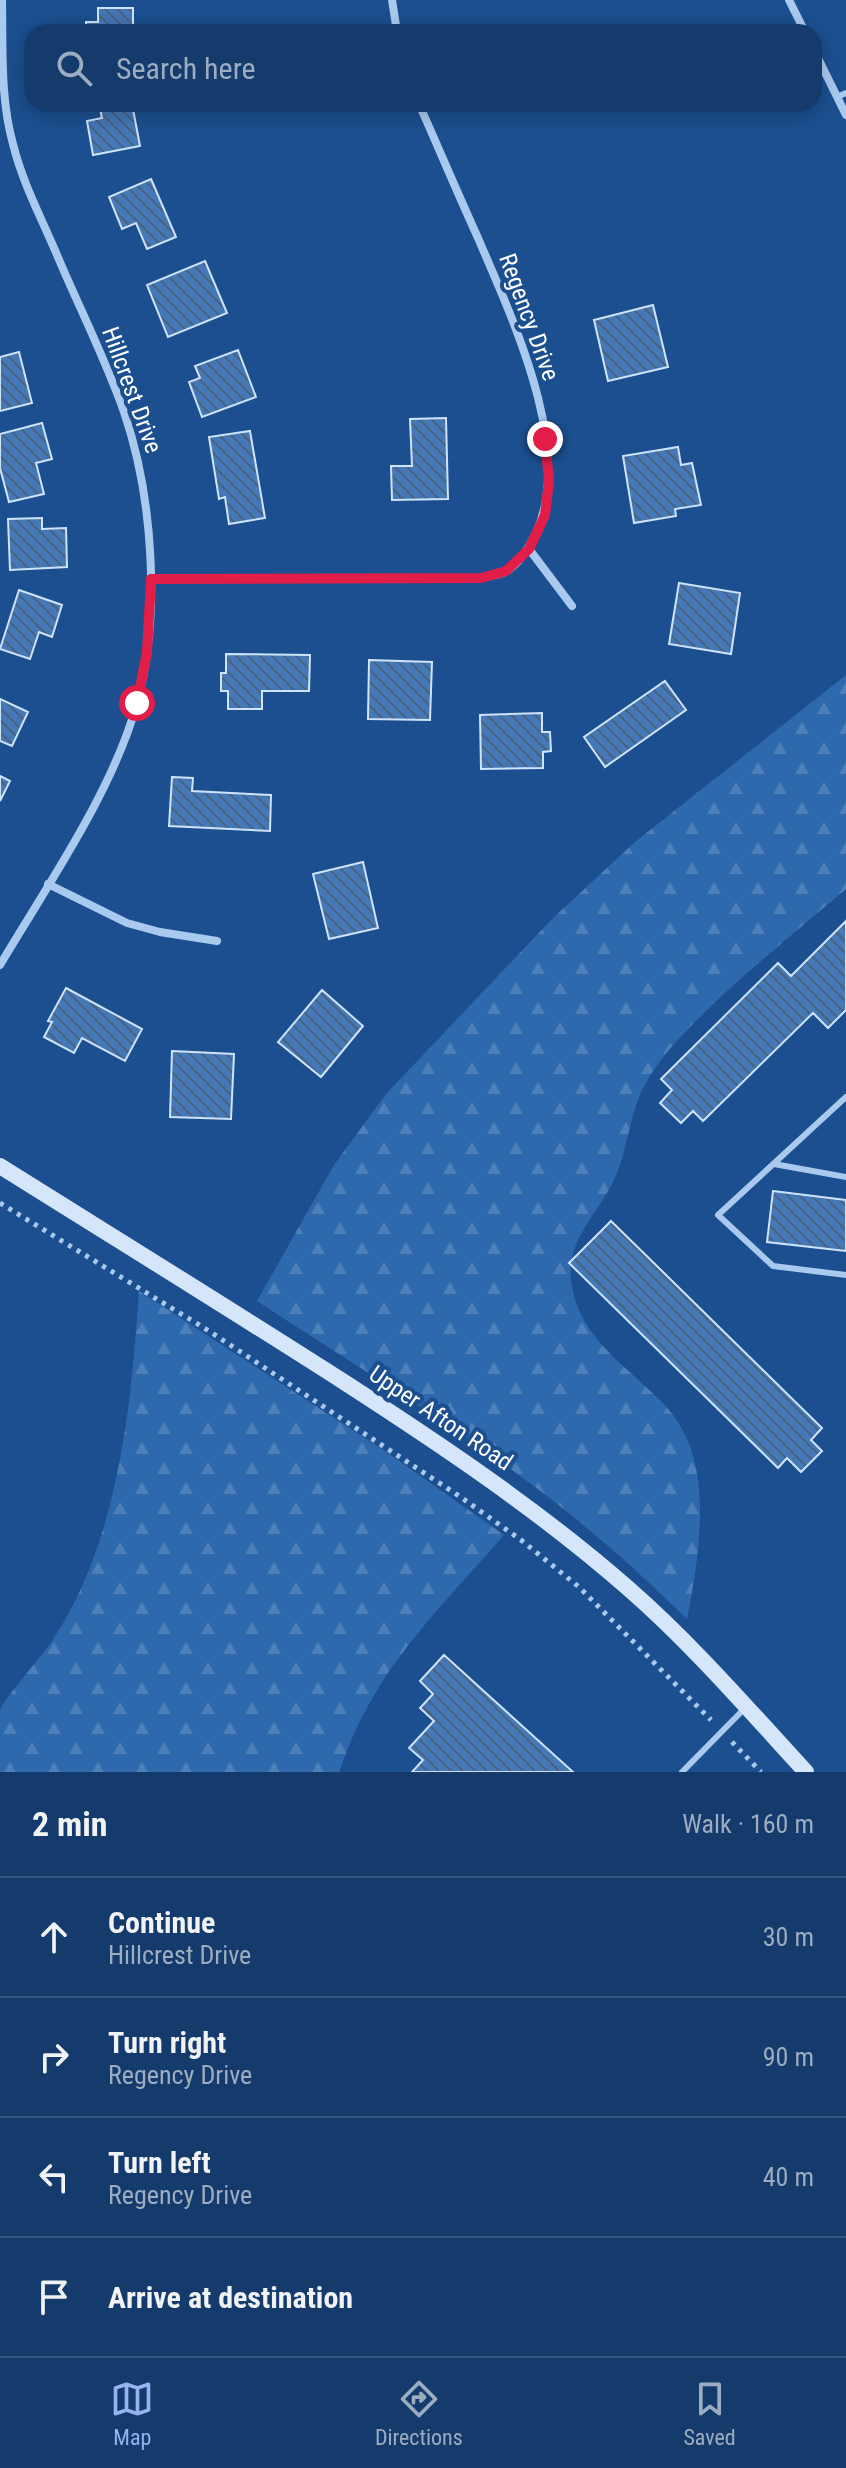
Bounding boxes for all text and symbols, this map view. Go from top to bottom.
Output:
search box [24,24,822,112]
icon: search [52,46,96,90]
text: Search here [116,51,256,86]
street label: Regency Drive [493,250,565,384]
street label: Hillcrest Drive [96,323,168,457]
route end [527,421,563,457]
route start [119,685,155,721]
street label: Upper Afton Road [364,1360,518,1476]
text: 2 min [32,1804,108,1844]
text: Walk · 160 m [682,1809,814,1839]
text: Continue [108,1905,215,1940]
icon: ahead [32,1915,76,1959]
text: 30 m [763,1922,814,1952]
text: Hillcrest Drive [108,1940,251,1970]
text: Turn right [108,2025,226,2060]
icon: right [32,2035,76,2079]
text: 90 m [763,2042,814,2072]
text: Regency Drive [108,2060,252,2090]
text: Turn left [108,2145,211,2180]
icon: left [32,2155,76,2199]
text: 40 m [763,2162,814,2192]
text: Regency Drive [108,2180,252,2210]
icon: arrive [32,2275,76,2319]
text: Arrive at destination [108,2280,353,2315]
tab: Map [110,2377,154,2450]
tab: Directions [375,2377,463,2450]
tab: Saved [683,2377,736,2450]

